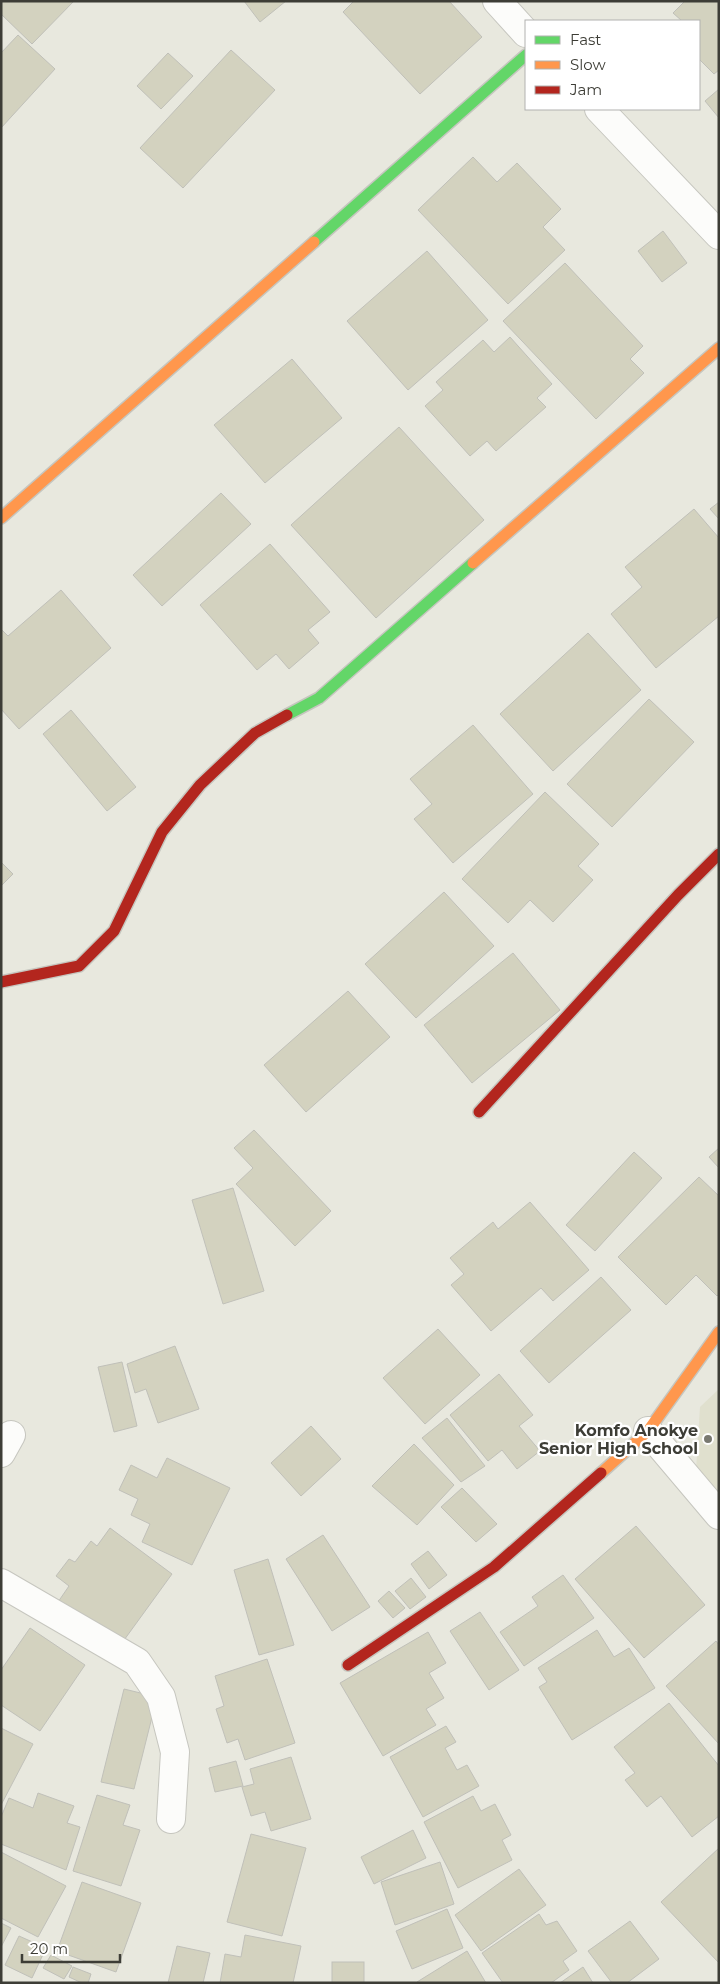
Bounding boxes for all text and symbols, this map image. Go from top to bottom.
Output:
legend [525,20,700,110]
text: Fast [570,30,601,49]
text: Slow [570,55,606,74]
text: Jam [569,80,602,99]
place label: Komfo Anokye Senior High School [539,1421,698,1458]
marker: Komfo Anokye Senior High School [702,1433,714,1445]
scale bar [22,1932,120,1964]
text: 20 m [30,1939,68,1958]

